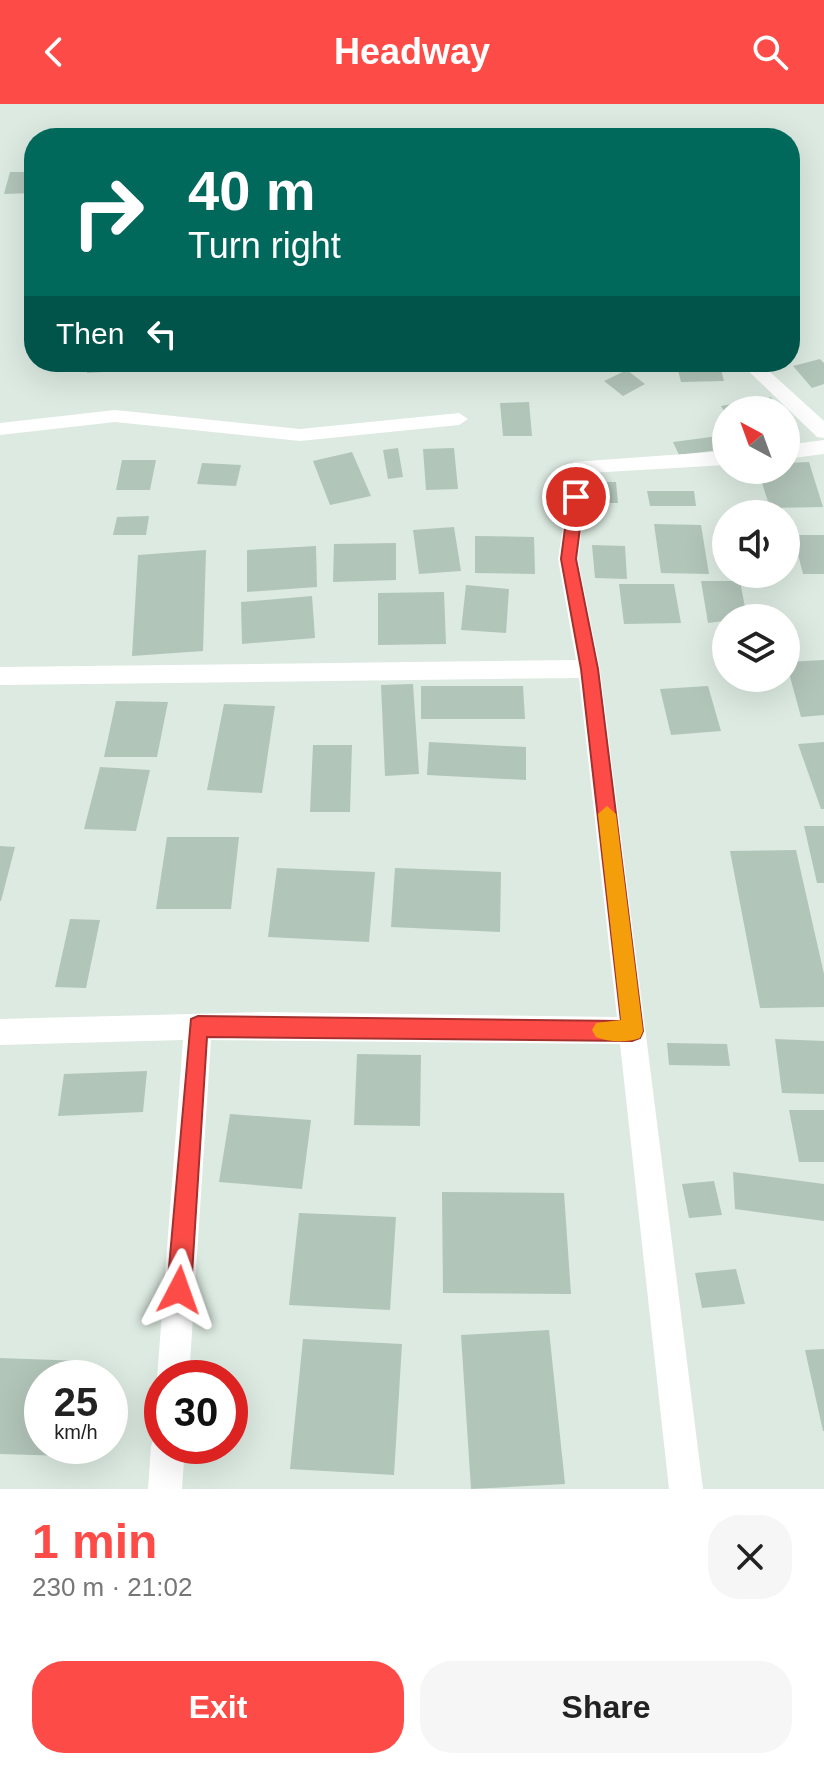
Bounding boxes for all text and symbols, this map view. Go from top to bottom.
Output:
icon: back [32,30,76,74]
icon: search [748,30,792,74]
text: Headway [334,31,490,72]
text: 40 m [188,159,316,222]
icon: right [56,160,160,264]
text: Turn right [188,225,341,266]
icon: left [140,312,184,356]
text: Then [56,317,124,350]
north arrow [712,396,800,484]
map controls [712,396,800,692]
pin [542,463,610,531]
icon: arrive [554,475,598,519]
button: sound [712,500,800,588]
button: layers [712,604,800,692]
position arrow [137,1248,221,1332]
speed limit sign: 30 [144,1360,248,1464]
text: 25 [54,1380,98,1424]
text: km/h [54,1421,98,1443]
text: 1 min [32,1515,157,1568]
button: close [708,1515,792,1599]
text: 230 m · 21:02 [32,1572,192,1602]
button: Exit [32,1661,404,1753]
button: Share [420,1661,792,1753]

